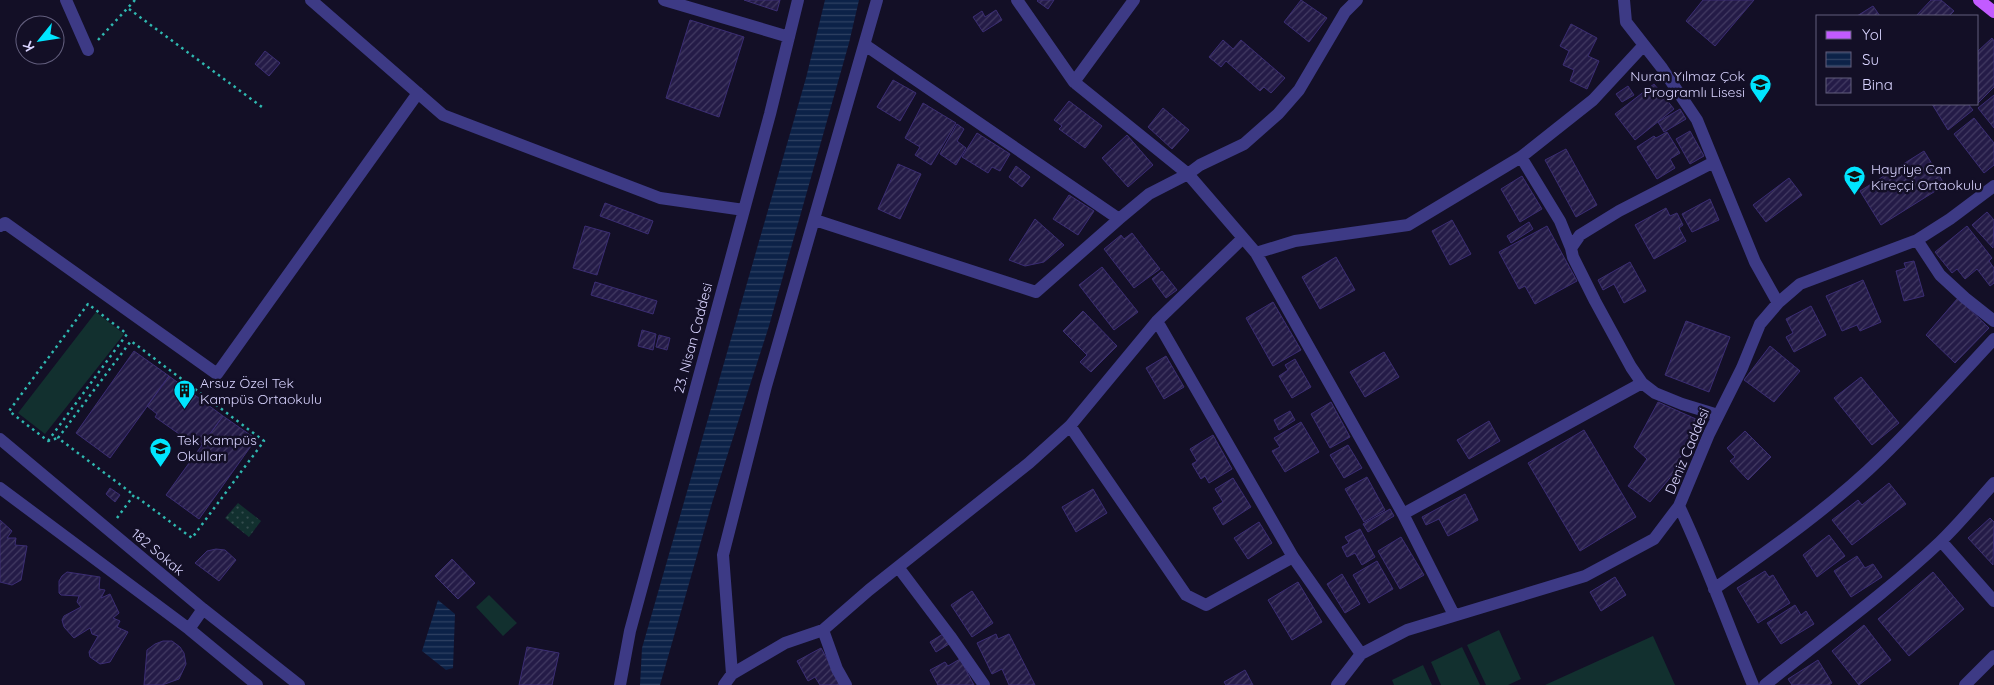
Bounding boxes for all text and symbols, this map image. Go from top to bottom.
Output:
north arrow [15,15,65,65]
legend [1816,15,1979,105]
text: Yol [1862,25,1882,44]
text: K [19,38,39,55]
text: Su [1862,50,1879,69]
place label: Nuran Yılmaz Çok Programlı Lisesi [1630,67,1745,101]
school or university icon: Nuran Yılmaz Çok Programlı Lisesi [1749,72,1773,103]
text: Bina [1862,75,1893,94]
place label: Hayriye Can Kireççi Ortaokulu [1871,160,1982,194]
school or university icon: Hayriye Can Kireççi Ortaokulu [1843,165,1867,196]
street label: 23. Nisan Caddesi [670,281,716,395]
place label: Arsuz Özel Tek Kampüs Ortaokulu [200,374,322,408]
building icon: Arsuz Özel Tek Kampüs Ortaokulu [172,379,196,410]
street label: Deniz Caddesi [1661,405,1713,497]
place label: Tek Kampüs Okulları [177,431,257,465]
school or university icon: Tek Kampüs Okulları [149,436,173,467]
street label: 182 Sokak [128,525,188,579]

